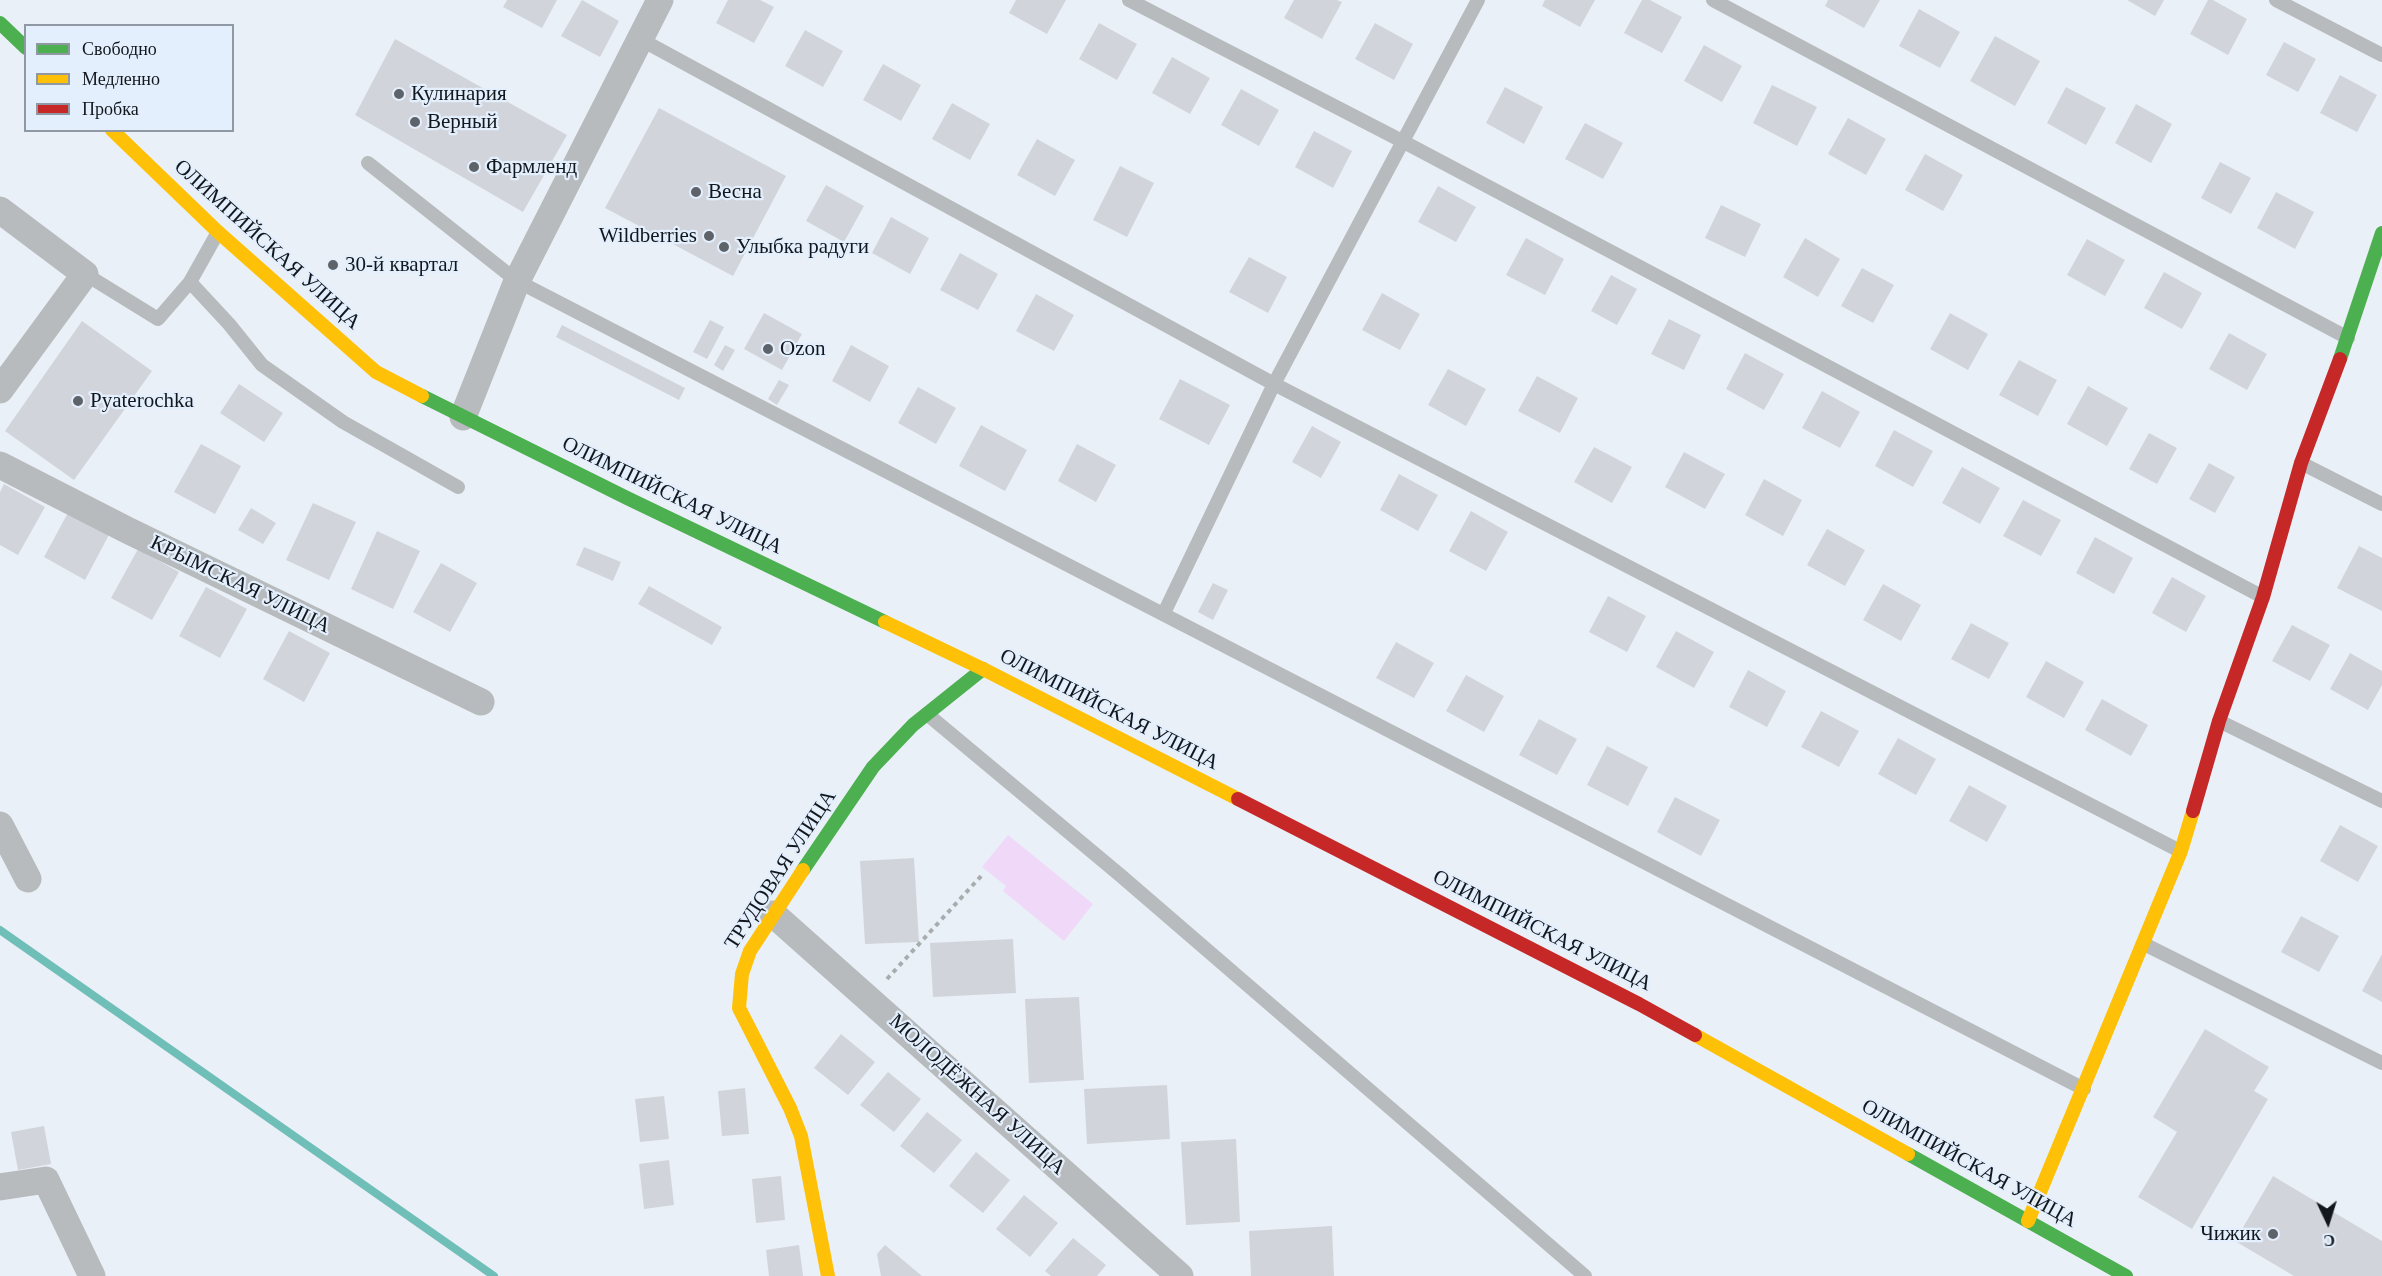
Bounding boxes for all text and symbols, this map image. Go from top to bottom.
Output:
legend [24,24,234,132]
text: Свободно [82,39,157,59]
text: Медленно [82,69,160,89]
place label: Кулинария [411,81,507,107]
marker: Кулинария [392,87,406,101]
text: Пробка [82,99,139,119]
place label: Верный [427,109,497,135]
marker: Верный [408,115,422,129]
place label: Фармленд [486,154,577,180]
street label: ОЛИМПИЙСКАЯ УЛИЦА [169,155,365,335]
marker: Фармленд [467,160,481,174]
place label: Весна [708,179,762,205]
marker: Весна [689,185,703,199]
place label: Wildberries [599,223,697,249]
marker: Wildberries [702,229,716,243]
place label: Улыбка радуги [736,234,869,260]
marker: Улыбка радуги [717,240,731,254]
place label: 30-й квартал [345,252,458,278]
marker: 30-й квартал [326,258,340,272]
place label: Ozon [780,336,825,362]
marker: Ozon [761,342,775,356]
place label: Pyaterochka [90,388,194,414]
marker: Pyaterochka [71,394,85,408]
street label: ОЛИМПИЙСКАЯ УЛИЦА [558,432,786,560]
street label: КРЫМСКАЯ УЛИЦА [146,530,334,640]
street label: ОЛИМПИЙСКАЯ УЛИЦА [995,644,1223,776]
street label: ТРУДОВАЯ УЛИЦА [720,785,842,955]
street label: ОЛИМПИЙСКАЯ УЛИЦА [1428,865,1656,997]
street label: МОЛОДЁЖНАЯ УЛИЦА [883,1009,1071,1181]
street label: ОЛИМПИЙСКАЯ УЛИЦА [1857,1094,2081,1234]
north arrow [2298,1192,2358,1252]
place label: Чижик [2200,1221,2261,1247]
marker: Чижик [2266,1227,2280,1241]
text: С [2323,1232,2336,1249]

